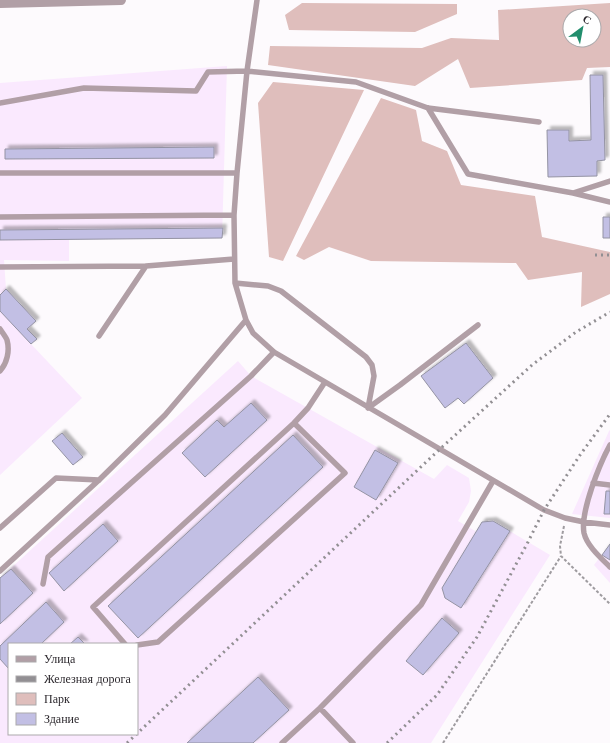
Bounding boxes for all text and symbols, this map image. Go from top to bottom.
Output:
north arrow [562,8,602,48]
text: С [580,11,594,28]
legend [8,643,138,735]
text: Улица [44,651,76,666]
text: Железная дорога [44,671,131,686]
text: Парк [44,691,70,706]
text: Здание [44,711,79,726]

